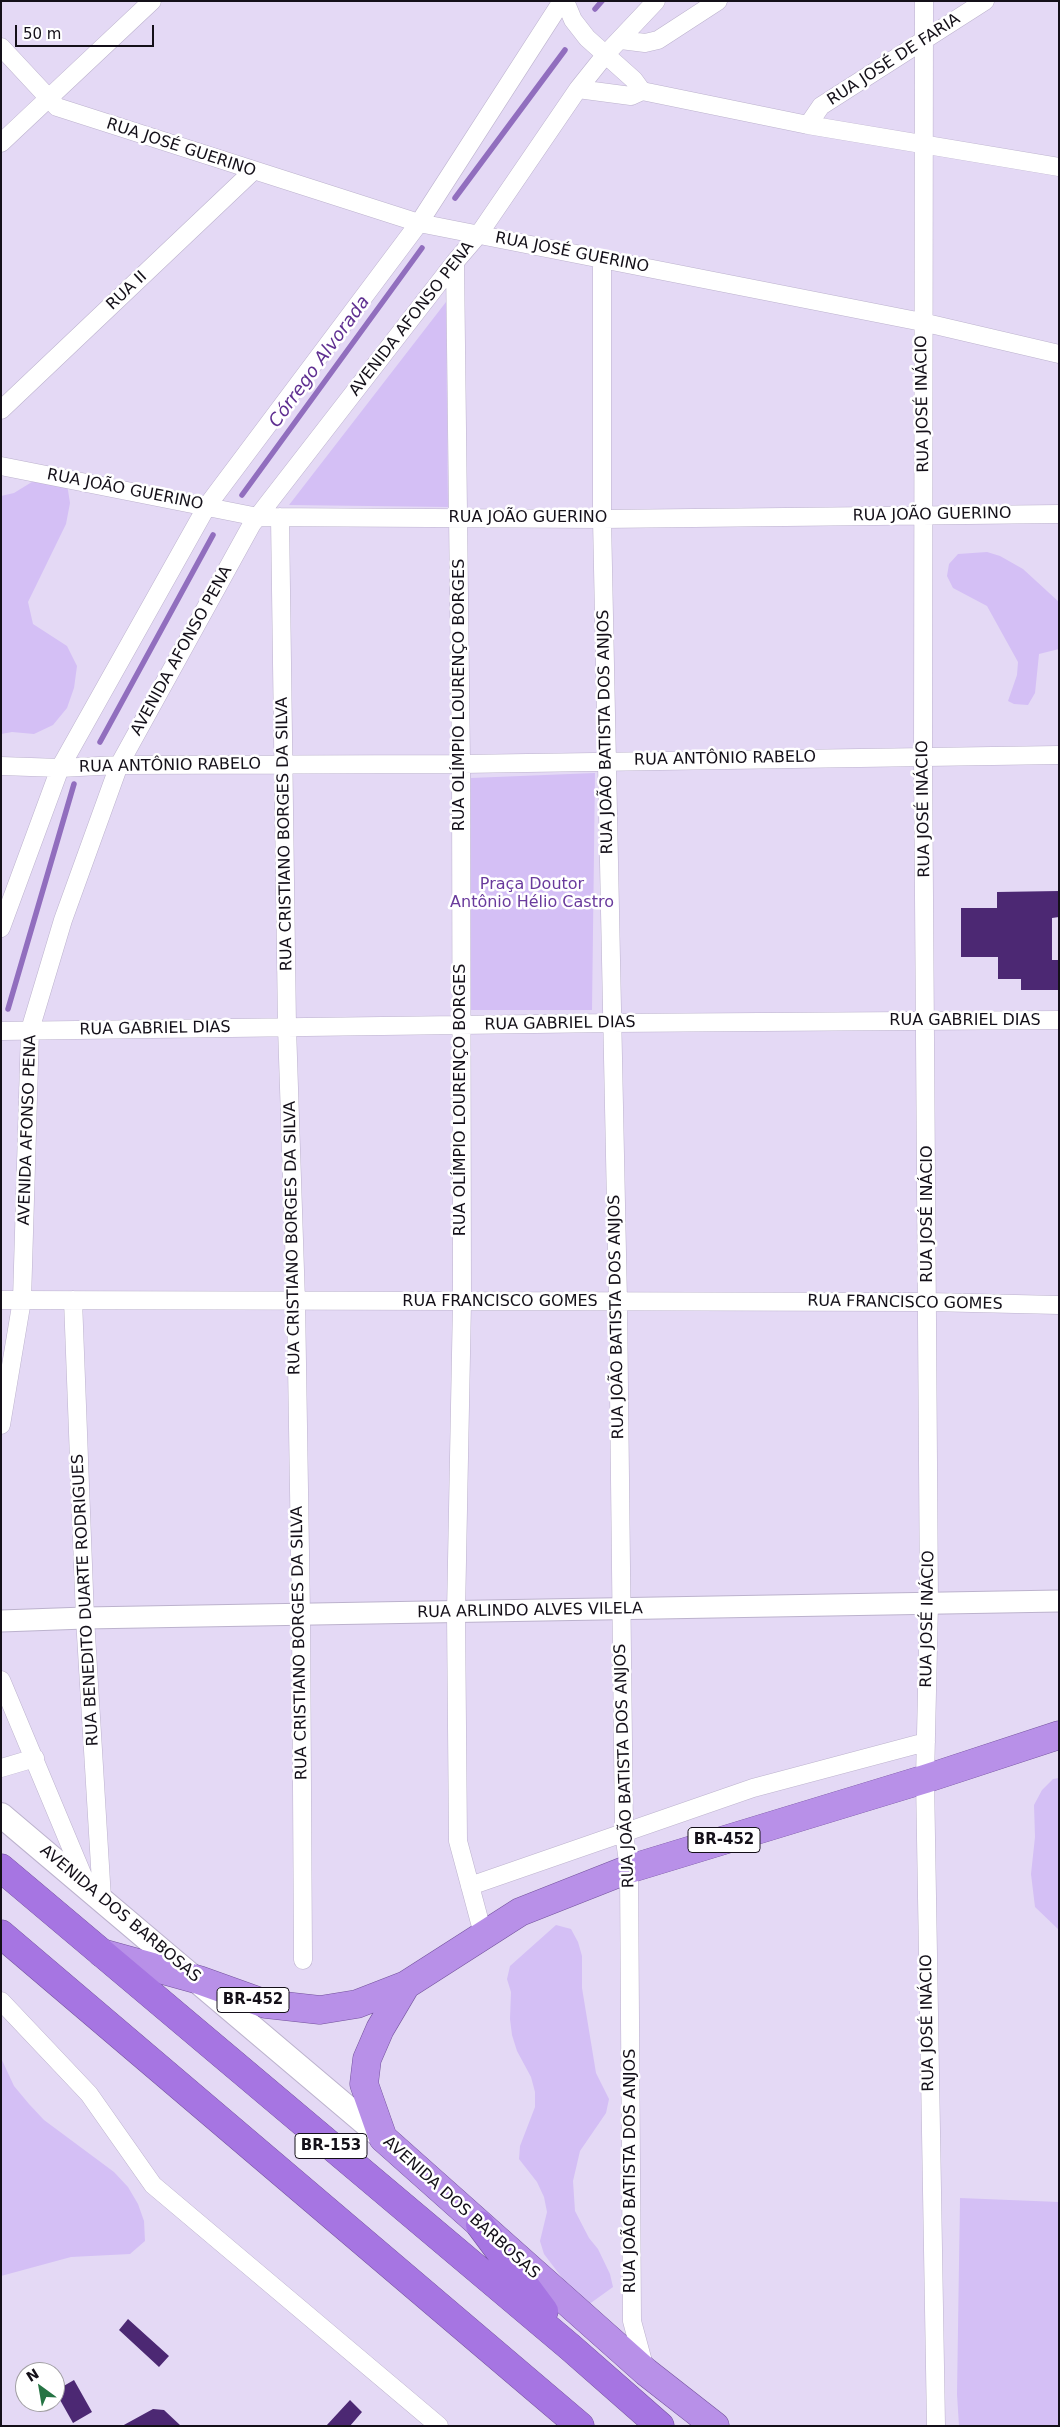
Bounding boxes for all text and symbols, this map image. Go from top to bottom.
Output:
street label: RUA JOSÉ DE FARIA [824,10,964,110]
scale bar [18,15,156,47]
text: 50 m [23,25,61,43]
street label: RUA JOSÉ GUERINO [104,115,258,181]
street label: RUA JOSÉ GUERINO [494,229,650,277]
street label: AVENIDA AFONSO PENA [346,238,478,400]
street label: RUA II [103,268,151,314]
water label: Córrego Alvorada [265,292,375,432]
street label: RUA JOSÉ INÁCIO [912,335,934,473]
street label: RUA JOÃO GUERINO [45,465,205,515]
street label: RUA JOÃO GUERINO [852,504,1012,526]
street label: RUA JOÃO GUERINO [449,508,607,528]
street label: RUA OLÍMPIO LOURENÇO BORGES [450,559,470,831]
street label: AVENIDA AFONSO PENA [127,563,237,739]
street label: RUA JOÃO BATISTA DOS ANJOS [594,610,618,854]
street label: RUA CRISTIANO BORGES DA SILVA [273,697,297,971]
street label: RUA JOSÉ INÁCIO [913,740,935,878]
street label: RUA ANTÔNIO RABELO [634,748,816,770]
street label: RUA ANTÔNIO RABELO [79,755,261,777]
park label: Praça Doutor Antônio Hélio Castro [450,875,614,913]
street label: RUA OLÍMPIO LOURENÇO BORGES [451,964,471,1236]
street label: RUA GABRIEL DIAS [889,1011,1041,1031]
street label: RUA GABRIEL DIAS [484,1013,636,1035]
street label: RUA GABRIEL DIAS [79,1018,231,1040]
street label: AVENIDA AFONSO PENA [15,1034,41,1226]
street label: RUA CRISTIANO BORGES DA SILVA [281,1101,305,1375]
street label: RUA JOSÉ INÁCIO [918,1145,938,1283]
street label: RUA JOÃO BATISTA DOS ANJOS [605,1195,629,1439]
street label: RUA FRANCISCO GOMES [402,1292,598,1312]
street label: RUA FRANCISCO GOMES [807,1292,1003,1314]
street label: RUA BENEDITO DUARTE RODRIGUES [69,1453,103,1747]
street label: RUA CRISTIANO BORGES DA SILVA [288,1506,312,1780]
street label: RUA JOSÉ INÁCIO [917,1550,939,1688]
street label: RUA ARLINDO ALVES VILELA [417,1599,643,1623]
street label: RUA JOÃO BATISTA DOS ANJOS [611,1643,639,1889]
road number: BR-452 [688,1828,760,1852]
street label: AVENIDA DOS BARBOSAS [36,1841,204,1987]
street label: RUA JOSÉ INÁCIO [917,1954,939,2092]
road number: BR-452 [217,1988,289,2012]
street label: RUA JOÃO BATISTA DOS ANJOS [621,2049,641,2293]
street label: AVENIDA DOS BARBOSAS [379,2133,543,2283]
road number: BR-153 [295,2134,367,2158]
north arrow [15,2362,65,2412]
text: N [23,2365,42,2385]

